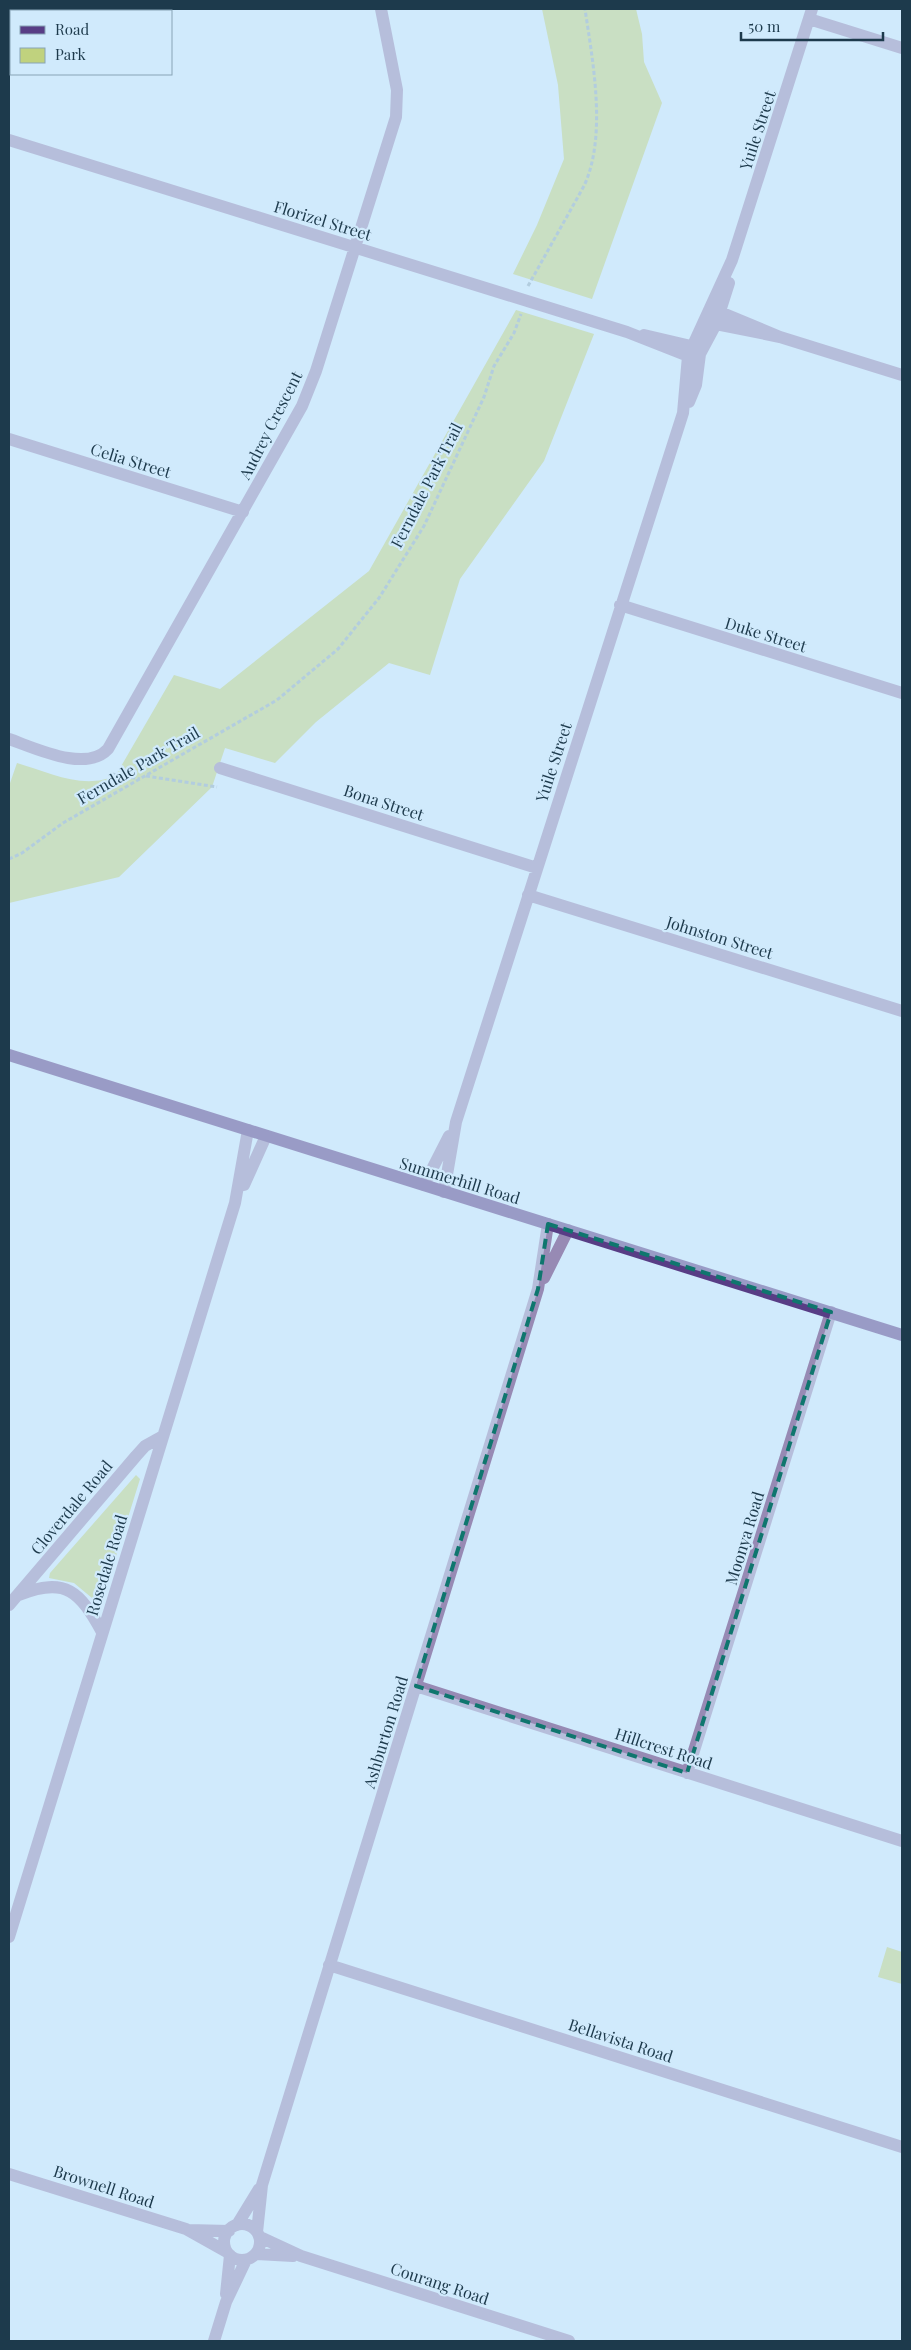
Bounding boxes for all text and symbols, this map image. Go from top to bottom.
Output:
legend [10,10,172,75]
scale bar [741,10,884,42]
text: 50 m [748,16,781,36]
text: Road [55,19,89,39]
text: Park [55,44,87,64]
street label: Yuile Street [734,87,780,173]
street label: Florizel Street [272,195,375,245]
street label: Audrey Crescent [233,367,306,484]
street label: Ferndale Park Trail [385,418,467,551]
street label: Celia Street [88,438,174,482]
street label: Duke Street [723,612,810,656]
street label: Yuile Street [530,719,576,805]
street label: Ferndale Park Trail [73,721,203,809]
street label: Bona Street [341,779,427,825]
street label: Johnston Street [663,911,776,963]
street label: Summerhill Road [397,1152,523,1208]
street label: Cloverdale Road [25,1456,117,1558]
street label: Moonya Road [720,1489,768,1587]
street label: Rosedale Road [81,1512,131,1618]
street label: Ashburton Road [358,1673,412,1792]
street label: Hillcrest Road [613,1722,715,1774]
street label: Bellavista Road [566,2013,676,2067]
street label: Brownell Road [51,2160,157,2212]
street label: Courang Road [388,2257,492,2309]

